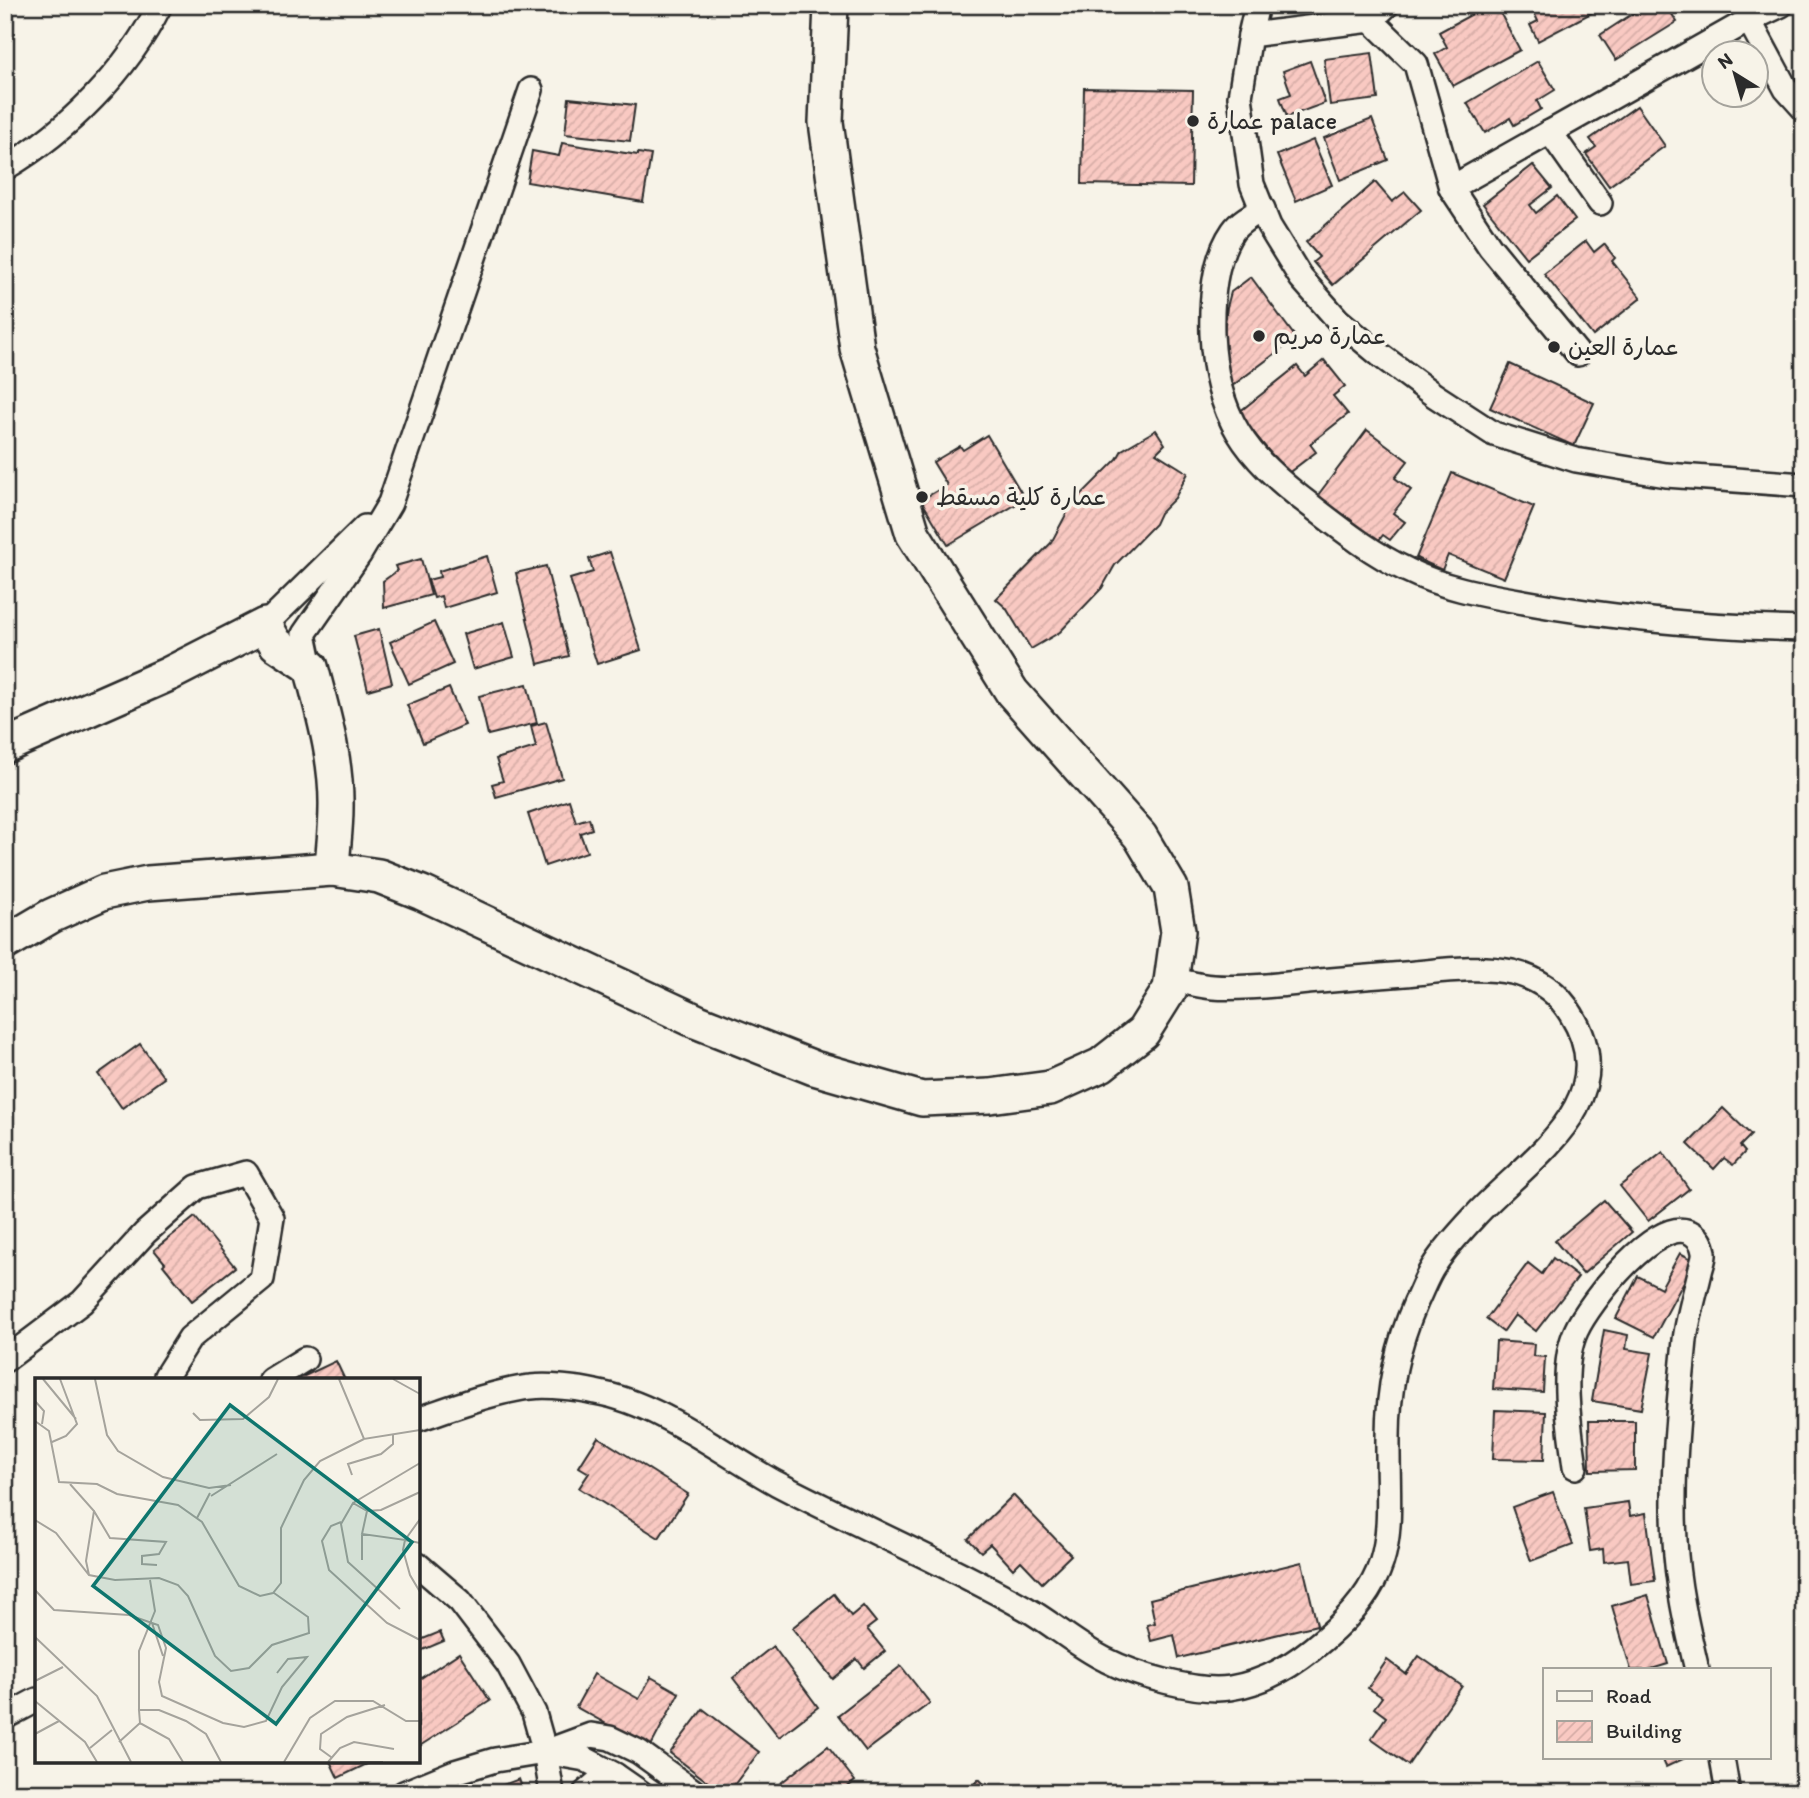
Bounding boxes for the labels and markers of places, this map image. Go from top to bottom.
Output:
place label: عمارة palace [1207,106,1337,135]
marker: عمارة palace [1185,113,1201,129]
place label: عمارة مريم [1273,321,1387,354]
marker: عمارة مريم [1251,328,1267,344]
place label: عمارة العين [1568,332,1680,361]
marker: عمارة العين [1546,339,1562,355]
place label: عمارة كلية مسقط [936,482,1107,511]
marker: عمارة كلية مسقط [914,489,930,505]

